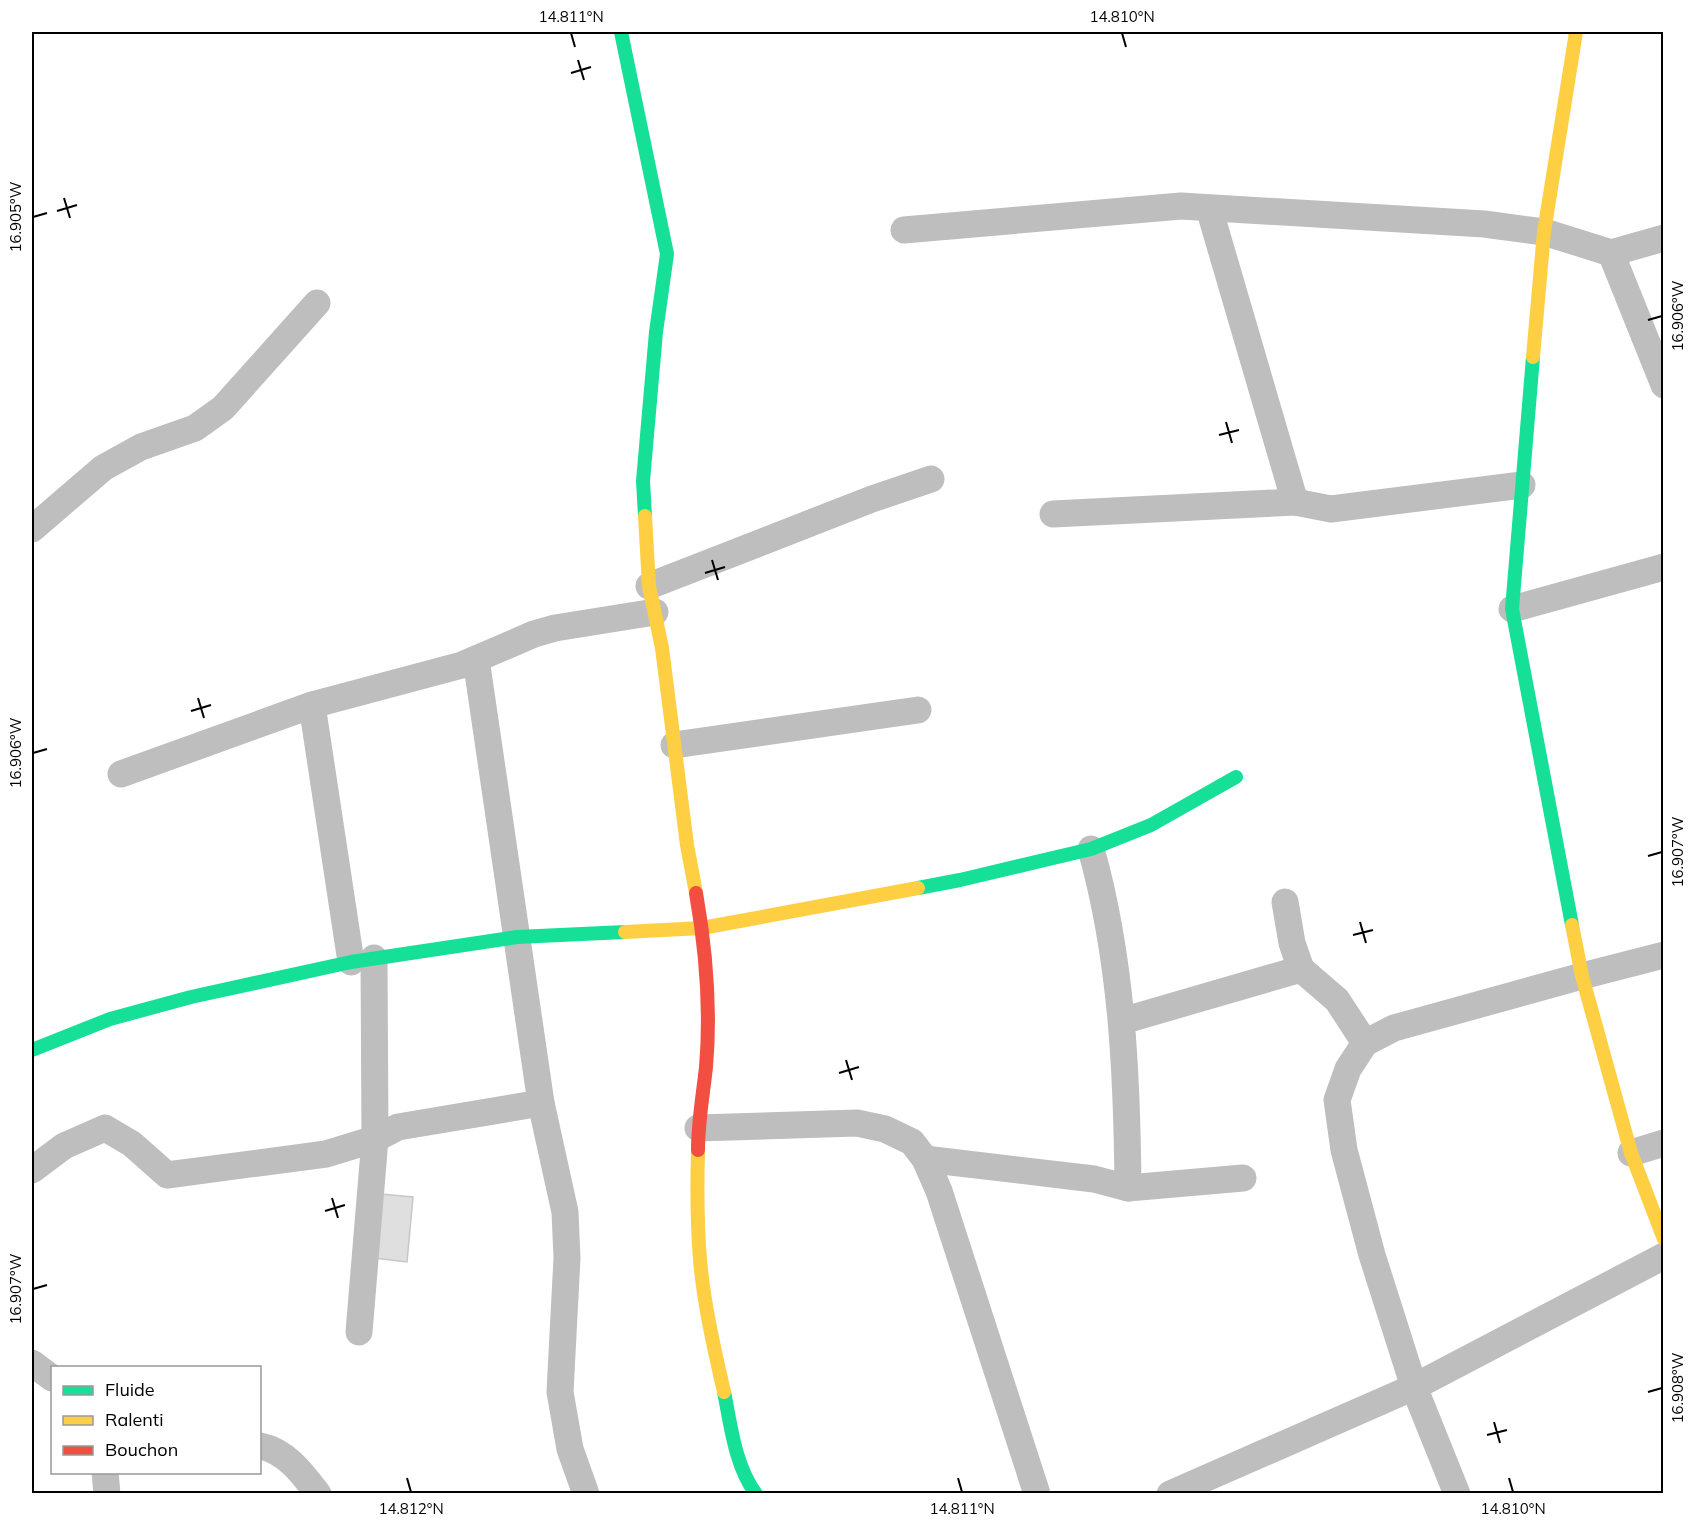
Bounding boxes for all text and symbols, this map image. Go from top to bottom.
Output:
text: 14.811°N [538,7,604,26]
text: 14.810°N [1089,7,1155,26]
text: 16.905°W [6,181,25,252]
text: 16.906°W [1668,280,1687,351]
text: 16.906°W [6,717,25,788]
text: 16.907°W [1668,816,1687,887]
text: 16.907°W [6,1253,25,1324]
text: 16.908°W [1668,1352,1687,1423]
legend [51,1366,261,1474]
text: Fluide [105,1378,155,1401]
text: Ralenti [105,1408,163,1431]
text: Bouchon [105,1438,178,1461]
text: 14.812°N [378,1499,444,1518]
text: 14.811°N [929,1499,995,1518]
text: 14.810°N [1480,1499,1546,1518]

